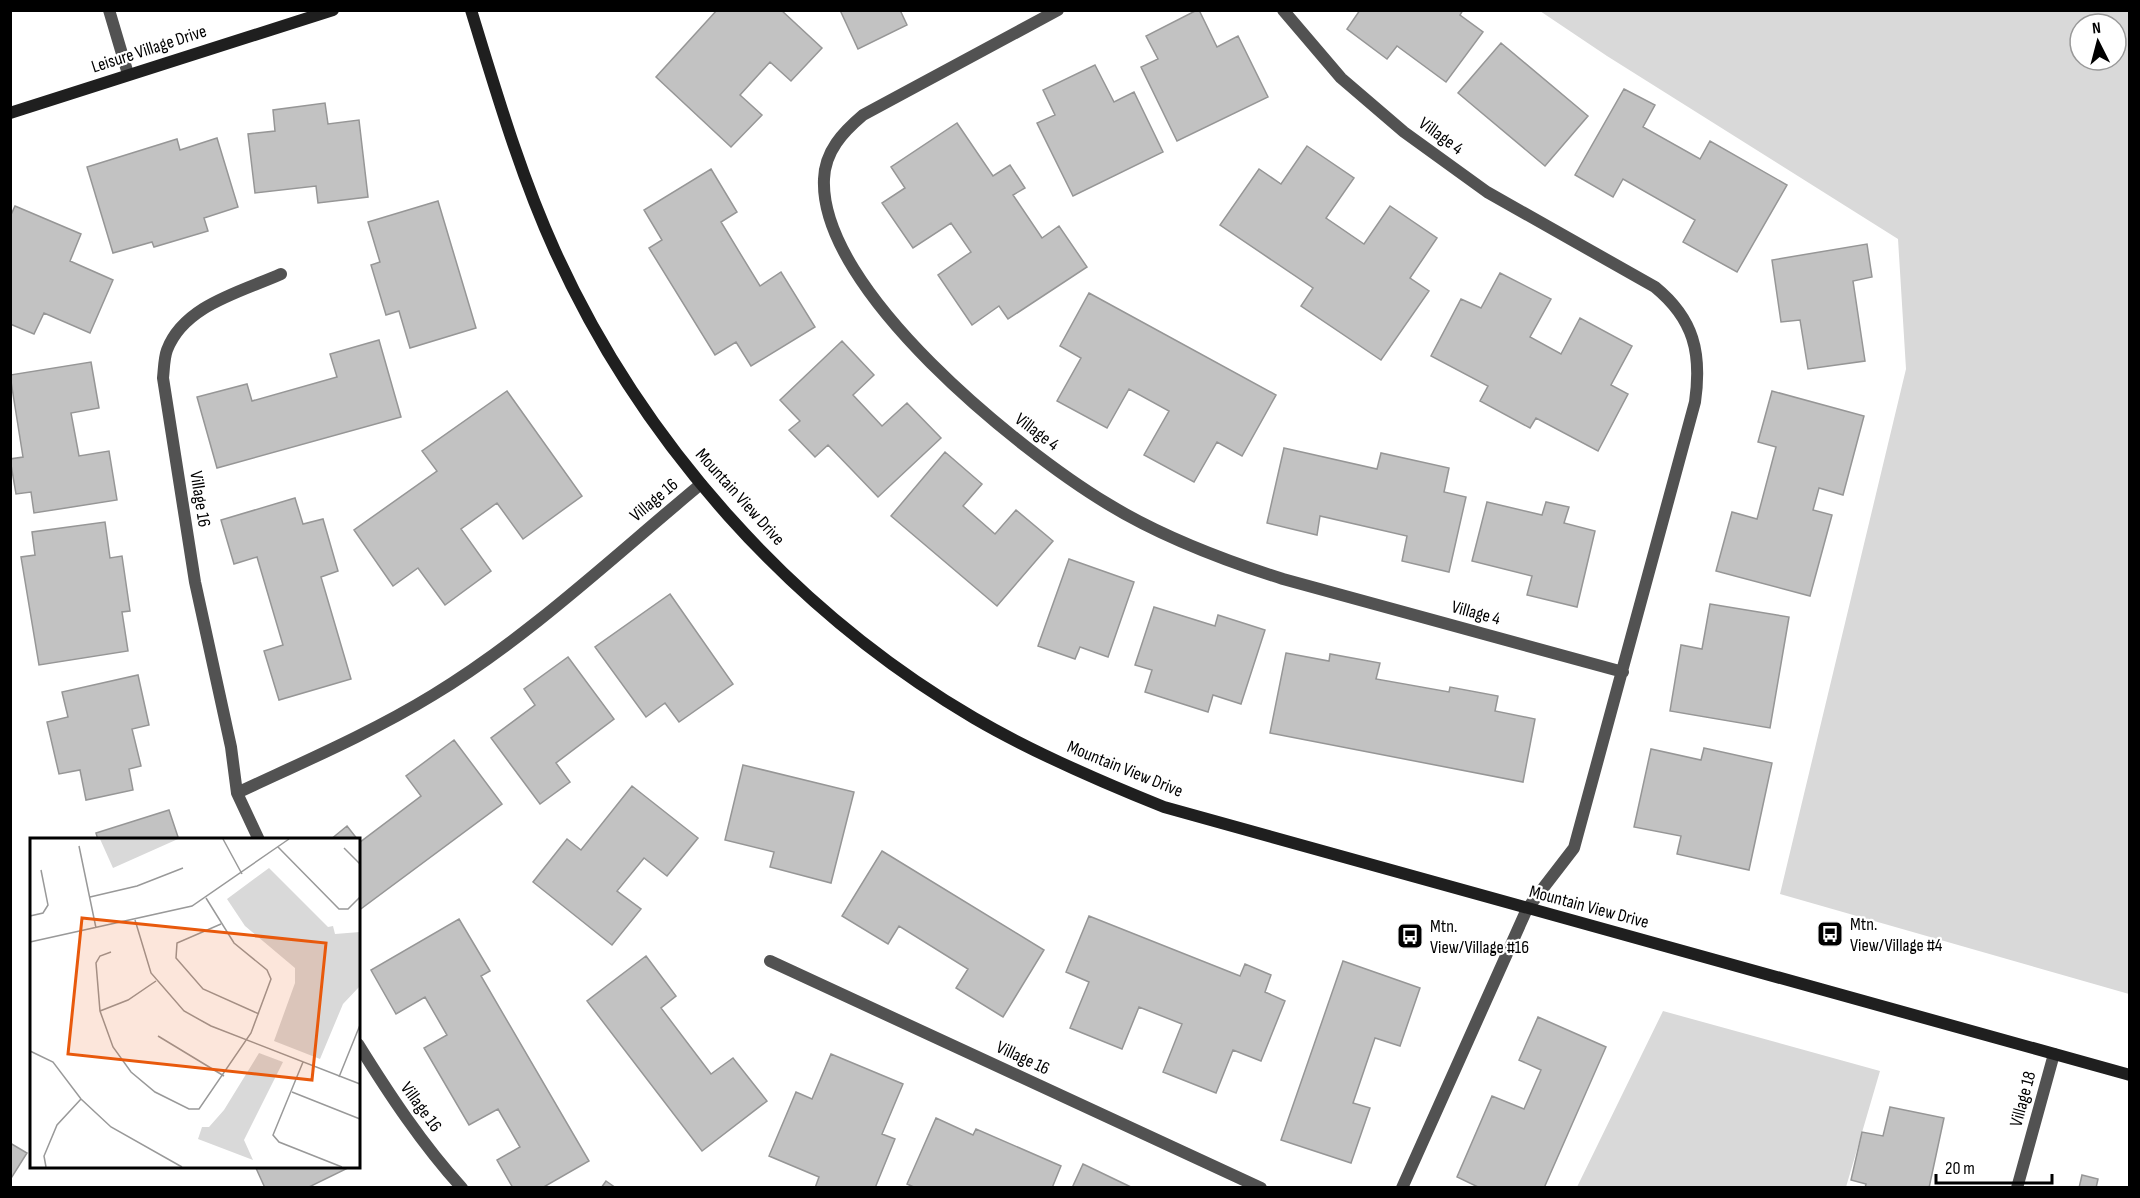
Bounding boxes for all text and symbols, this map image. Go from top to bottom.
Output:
north arrow [2068,12,2128,72]
text: N [2091,19,2102,38]
street label: Leisure Village Drive [89,21,209,77]
street label: Village 4 [1415,113,1468,159]
street label: Village 4 [1011,409,1064,456]
street label: Mountain View Drive [691,444,789,550]
street label: Village 16 [185,469,215,529]
street label: Village 16 [626,474,682,526]
street label: Village 4 [1449,596,1503,630]
street label: Mountain View Drive [1064,736,1186,802]
inset map [30,838,360,1168]
street label: Mountain View Drive [1527,881,1651,933]
place label: Mtn. View/Village #4 [1850,914,1943,956]
place label: Mtn. View/Village #16 [1430,916,1529,958]
bus stop icon: Mtn. View/Village #4 [1815,919,1845,949]
bus stop icon: Mtn. View/Village #16 [1395,921,1425,951]
street label: Village 16 [993,1037,1053,1079]
street label: Village 18 [2006,1069,2040,1129]
street label: Village 16 [396,1078,446,1136]
scale bar [1936,1147,2052,1185]
text: 20 m [1945,1158,1975,1179]

